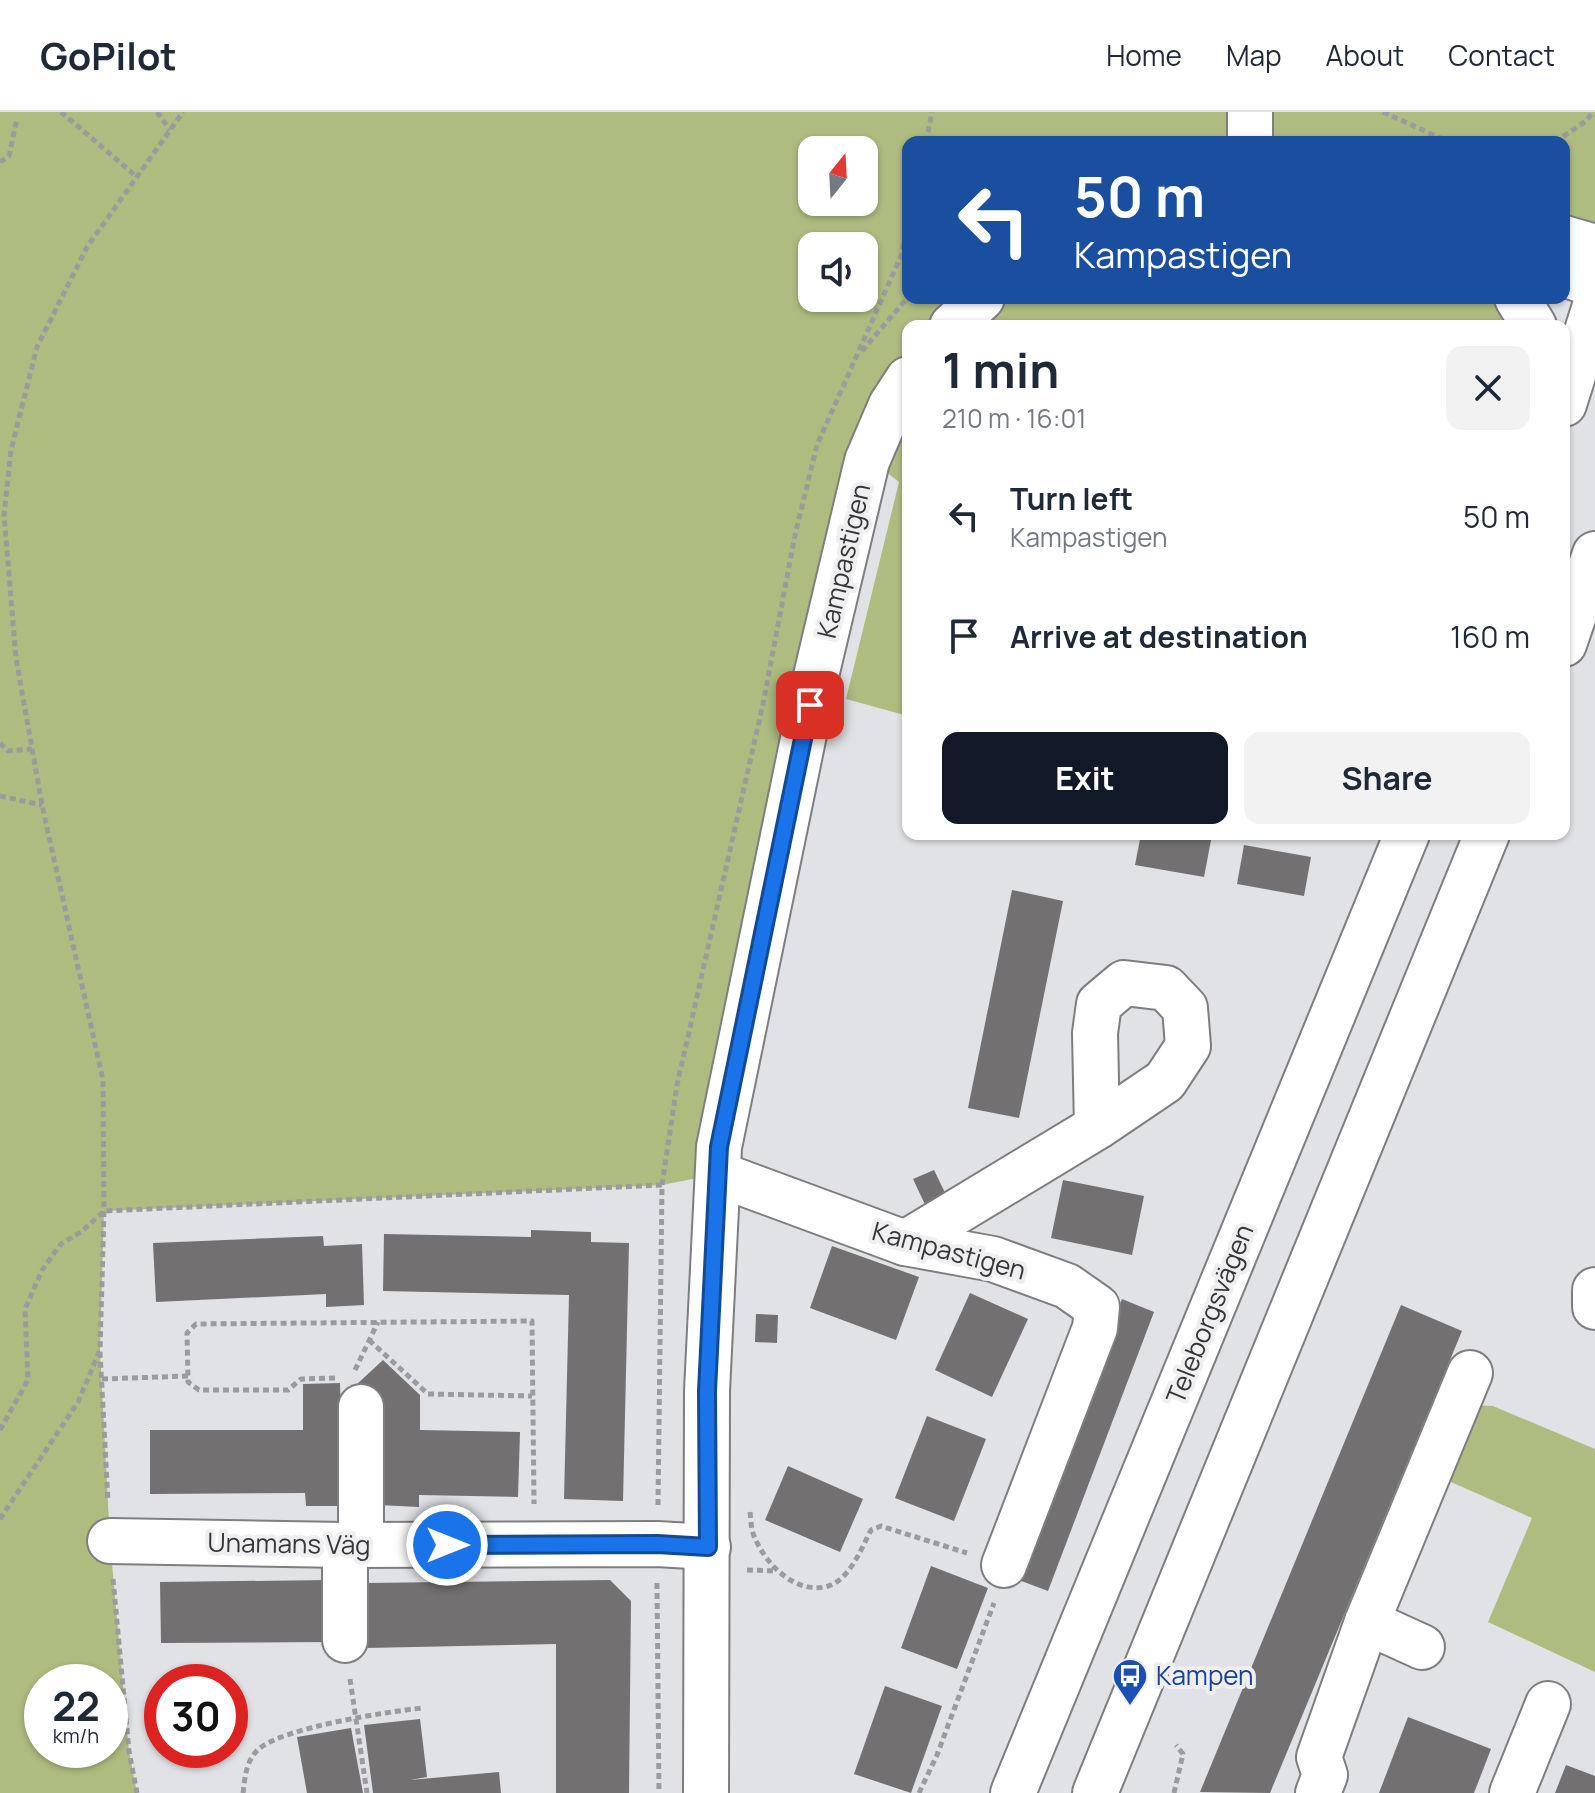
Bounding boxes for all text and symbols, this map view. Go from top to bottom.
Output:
text: GoPilot [40,29,177,81]
text: Home [1106,36,1182,74]
text: Map [1226,36,1282,74]
text: About [1326,36,1404,74]
text: Contact [1448,36,1555,74]
north arrow [798,136,878,216]
map controls [798,136,878,312]
text: 50 m [1074,157,1205,234]
icon: left [942,168,1046,272]
text: Kampastigen [1074,230,1292,279]
button: sound [798,232,878,312]
text: 1 min [942,337,1059,402]
button: close [1446,346,1530,430]
text: 210 m · 16:01 [942,400,1086,436]
text: Turn left [1010,478,1133,519]
street label: Kampastigen [808,480,878,642]
icon: left [942,494,986,538]
text: 50 m [1463,496,1530,537]
text: Kampastigen [1010,519,1168,555]
icon: arrive [942,614,986,658]
text: Arrive at destination [1010,616,1308,657]
text: 160 m [1450,616,1530,657]
pin [776,671,844,739]
icon: arrive [788,683,832,727]
button: Exit [942,732,1228,824]
button: Share [1244,732,1530,824]
street label: Kampastigen [869,1212,1030,1288]
street label: Teleborgsvägen [1157,1219,1261,1409]
position arrow [405,1503,489,1587]
street label: Unamans Väg [207,1524,371,1562]
bus stop icon: Kampen [1111,1657,1149,1707]
place label: Kampen [1156,1657,1254,1693]
speed limit sign: 30 [144,1664,248,1768]
text: 22 [52,1678,100,1733]
text: km/h [53,1722,99,1749]

